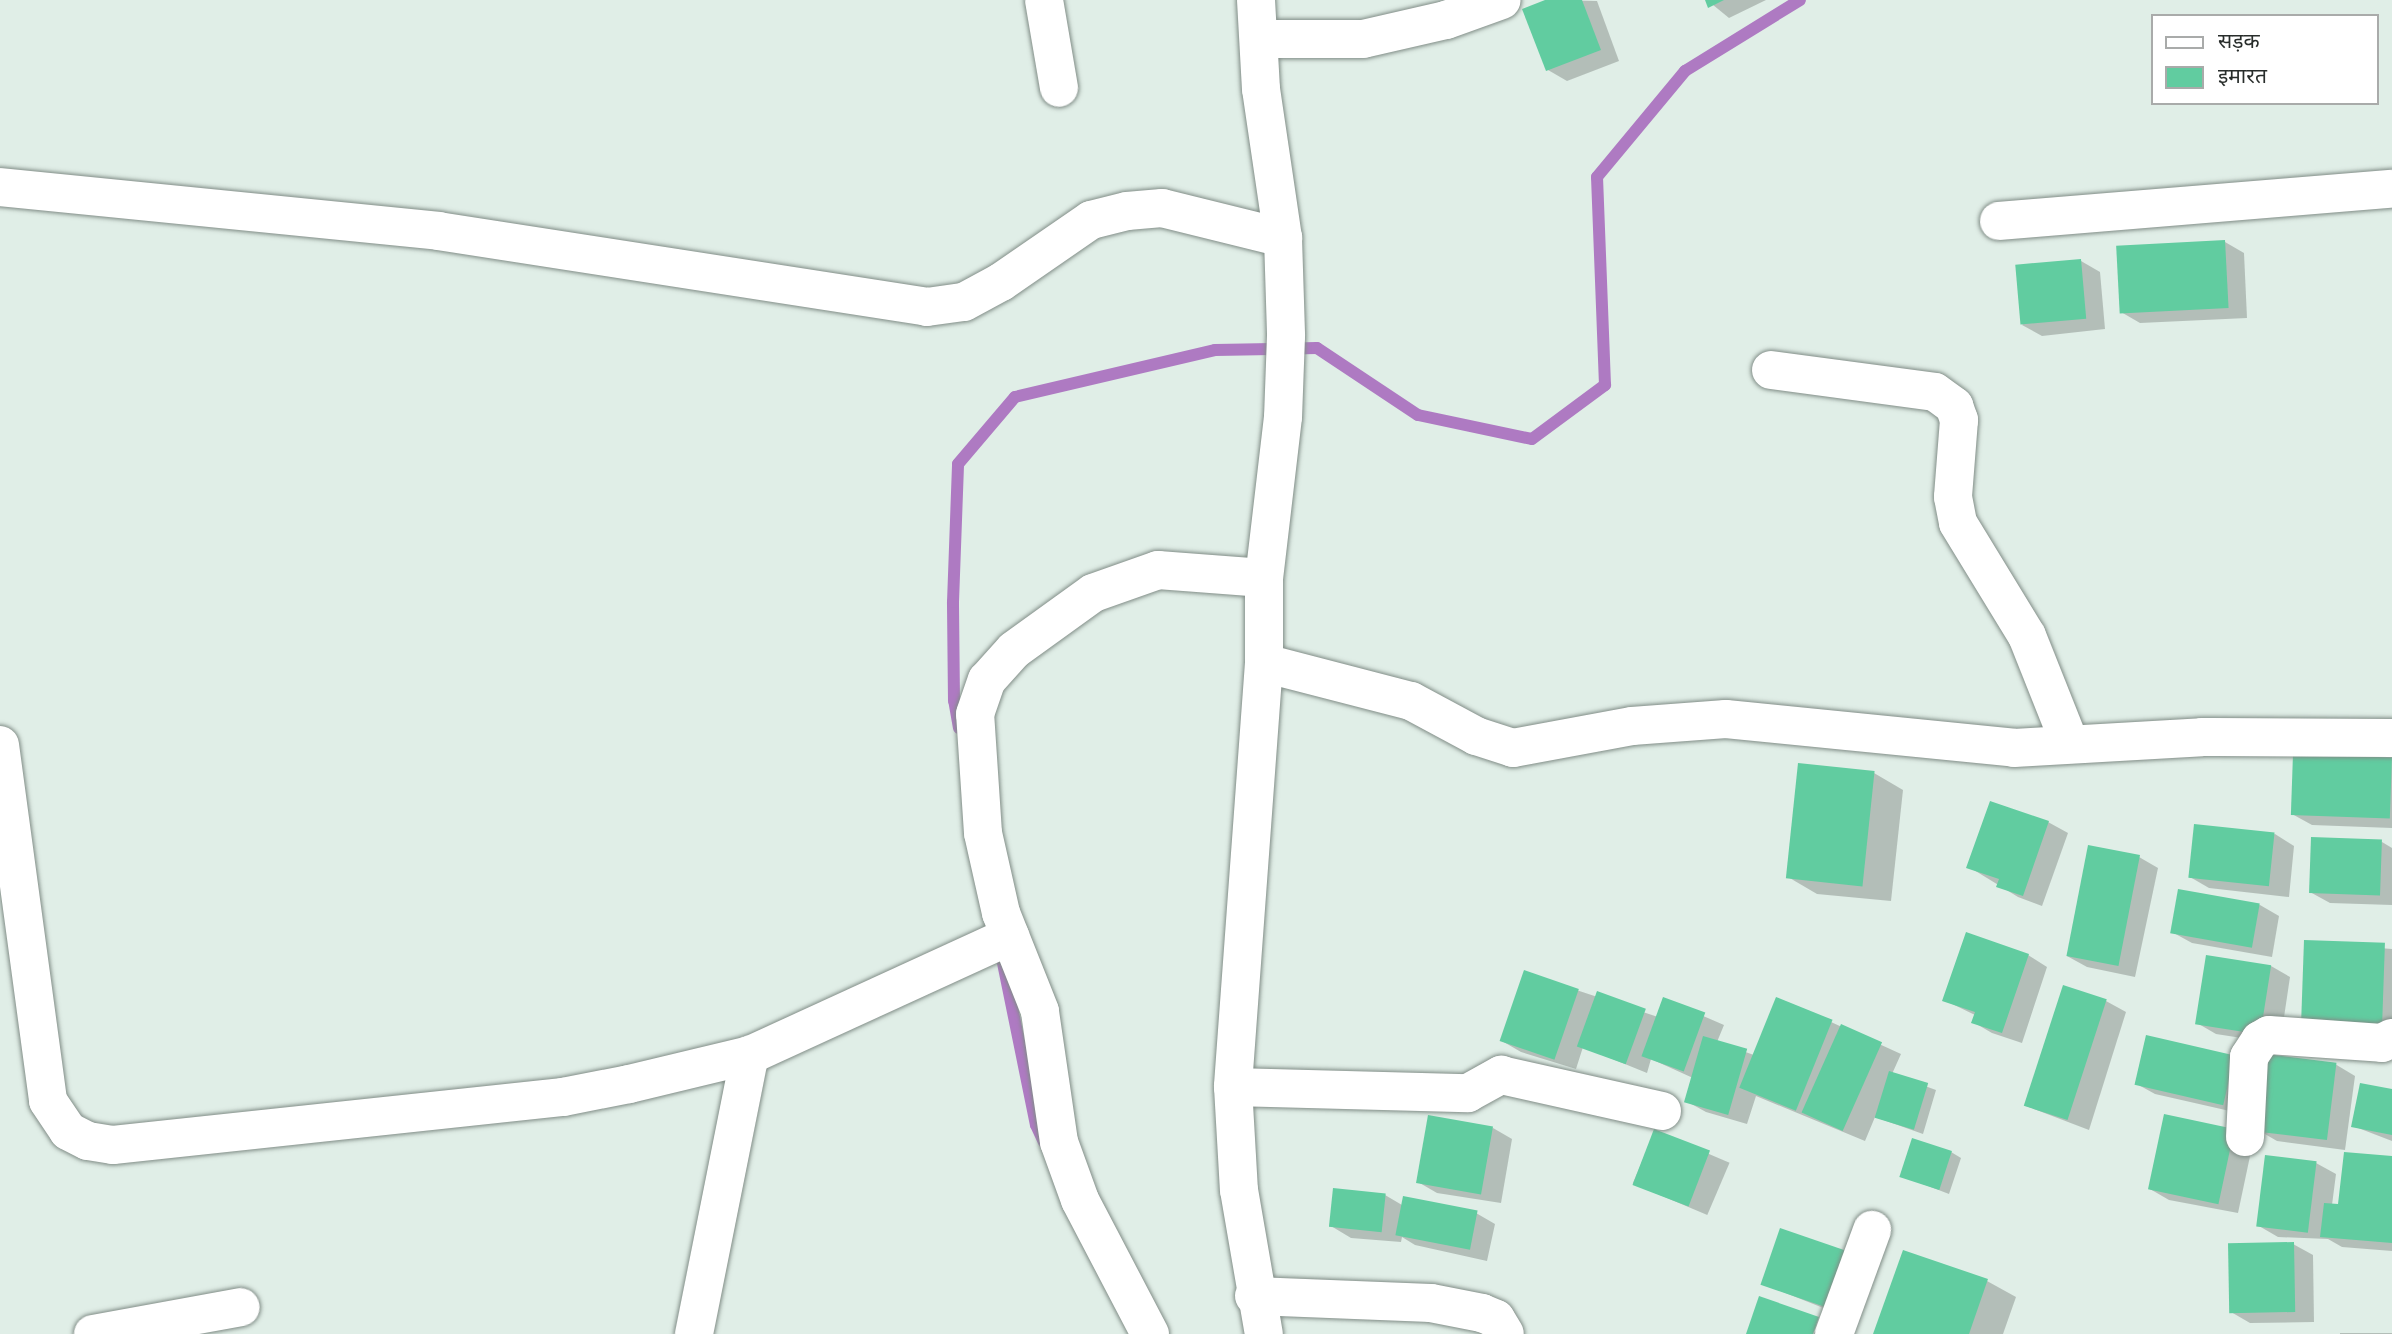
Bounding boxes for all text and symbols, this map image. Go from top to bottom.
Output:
legend [2150,14,2378,105]
text: सड़क [2218,28,2260,52]
text: इमारत [2218,63,2267,87]

